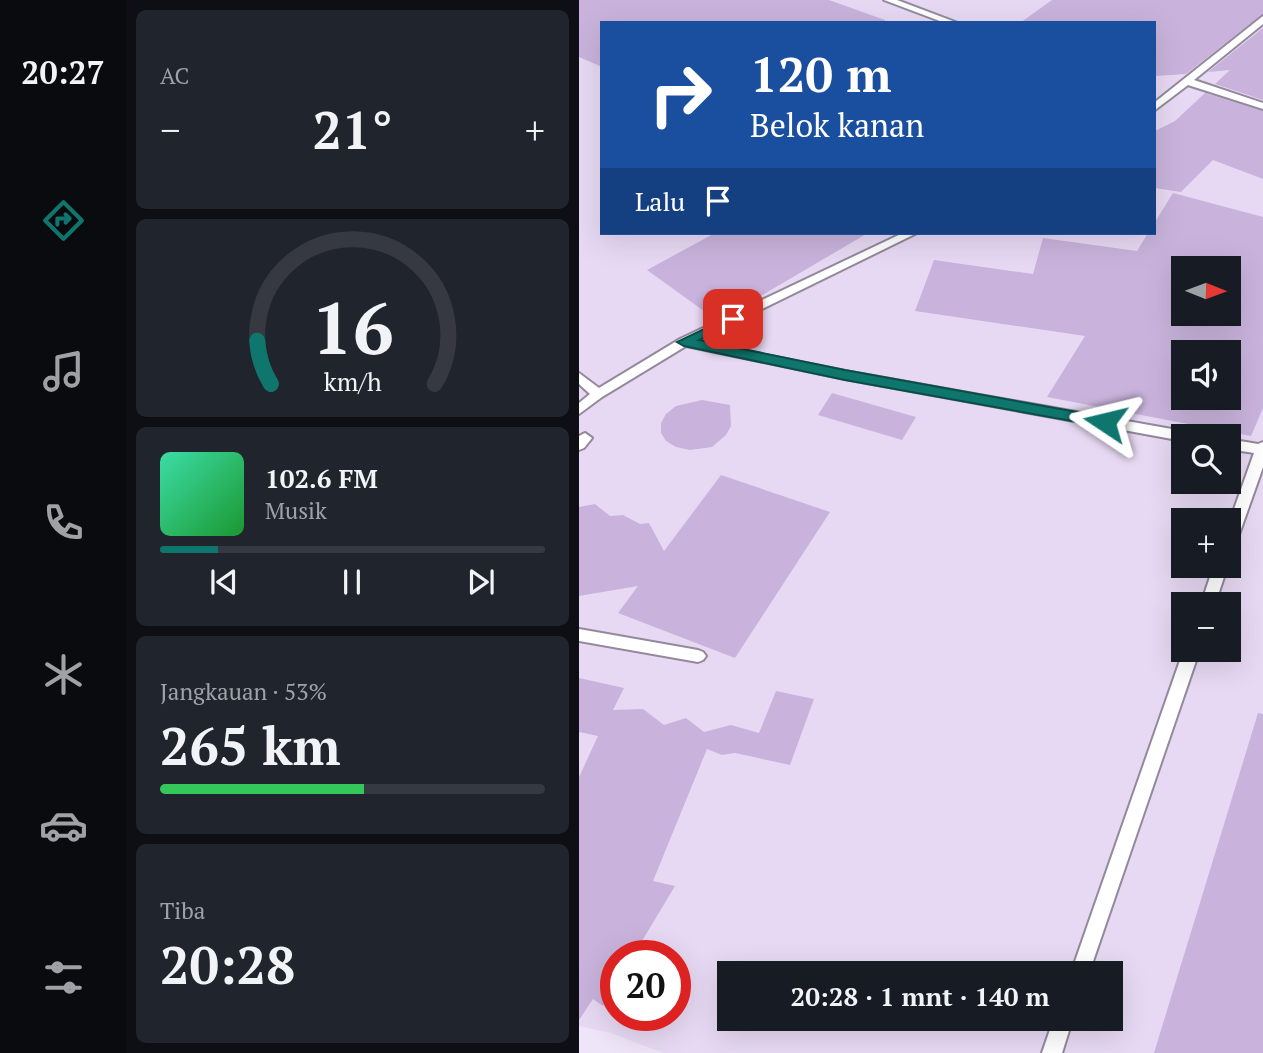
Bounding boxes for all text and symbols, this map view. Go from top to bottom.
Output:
text: 120 m [750,41,892,106]
icon: right [635,49,726,140]
text: 20:27 [21,51,105,93]
text: AC [160,60,189,91]
text: 21° [312,95,393,164]
text: Belok kanan [750,104,924,146]
text: − [160,105,180,155]
text: + [525,105,545,155]
icon: arrive [699,182,737,220]
text: Lalu [635,184,685,218]
icon: directions [39,196,88,245]
north arrow [1171,256,1241,326]
map controls [1171,256,1241,662]
text: 16 [311,278,394,375]
pin [703,289,763,349]
icon: arrive [714,300,752,338]
button: sound [1171,340,1241,410]
icon: music [39,347,88,396]
text: km/h [324,365,382,398]
position arrow [1068,385,1142,459]
button: search [1171,424,1241,494]
text: 102.6 FM [265,461,378,495]
text: Musik [265,495,327,526]
icon: phone [39,498,88,547]
button: + [1171,508,1241,578]
icon: previous [205,563,243,601]
icon: pause [333,563,371,601]
icon: next [462,563,500,601]
button: − [1171,592,1241,662]
icon: climate [39,650,88,699]
text: Jangkauan · 53% [160,676,327,707]
text: 265 km [160,711,341,780]
icon: car [39,801,88,850]
text: Tiba [160,895,205,926]
text: 20:28 [160,930,295,999]
speed limit sign: 20 [600,940,691,1031]
icon: filters [39,953,88,1002]
text: 20:28 · 1 mnt · 140 m [790,979,1050,1013]

